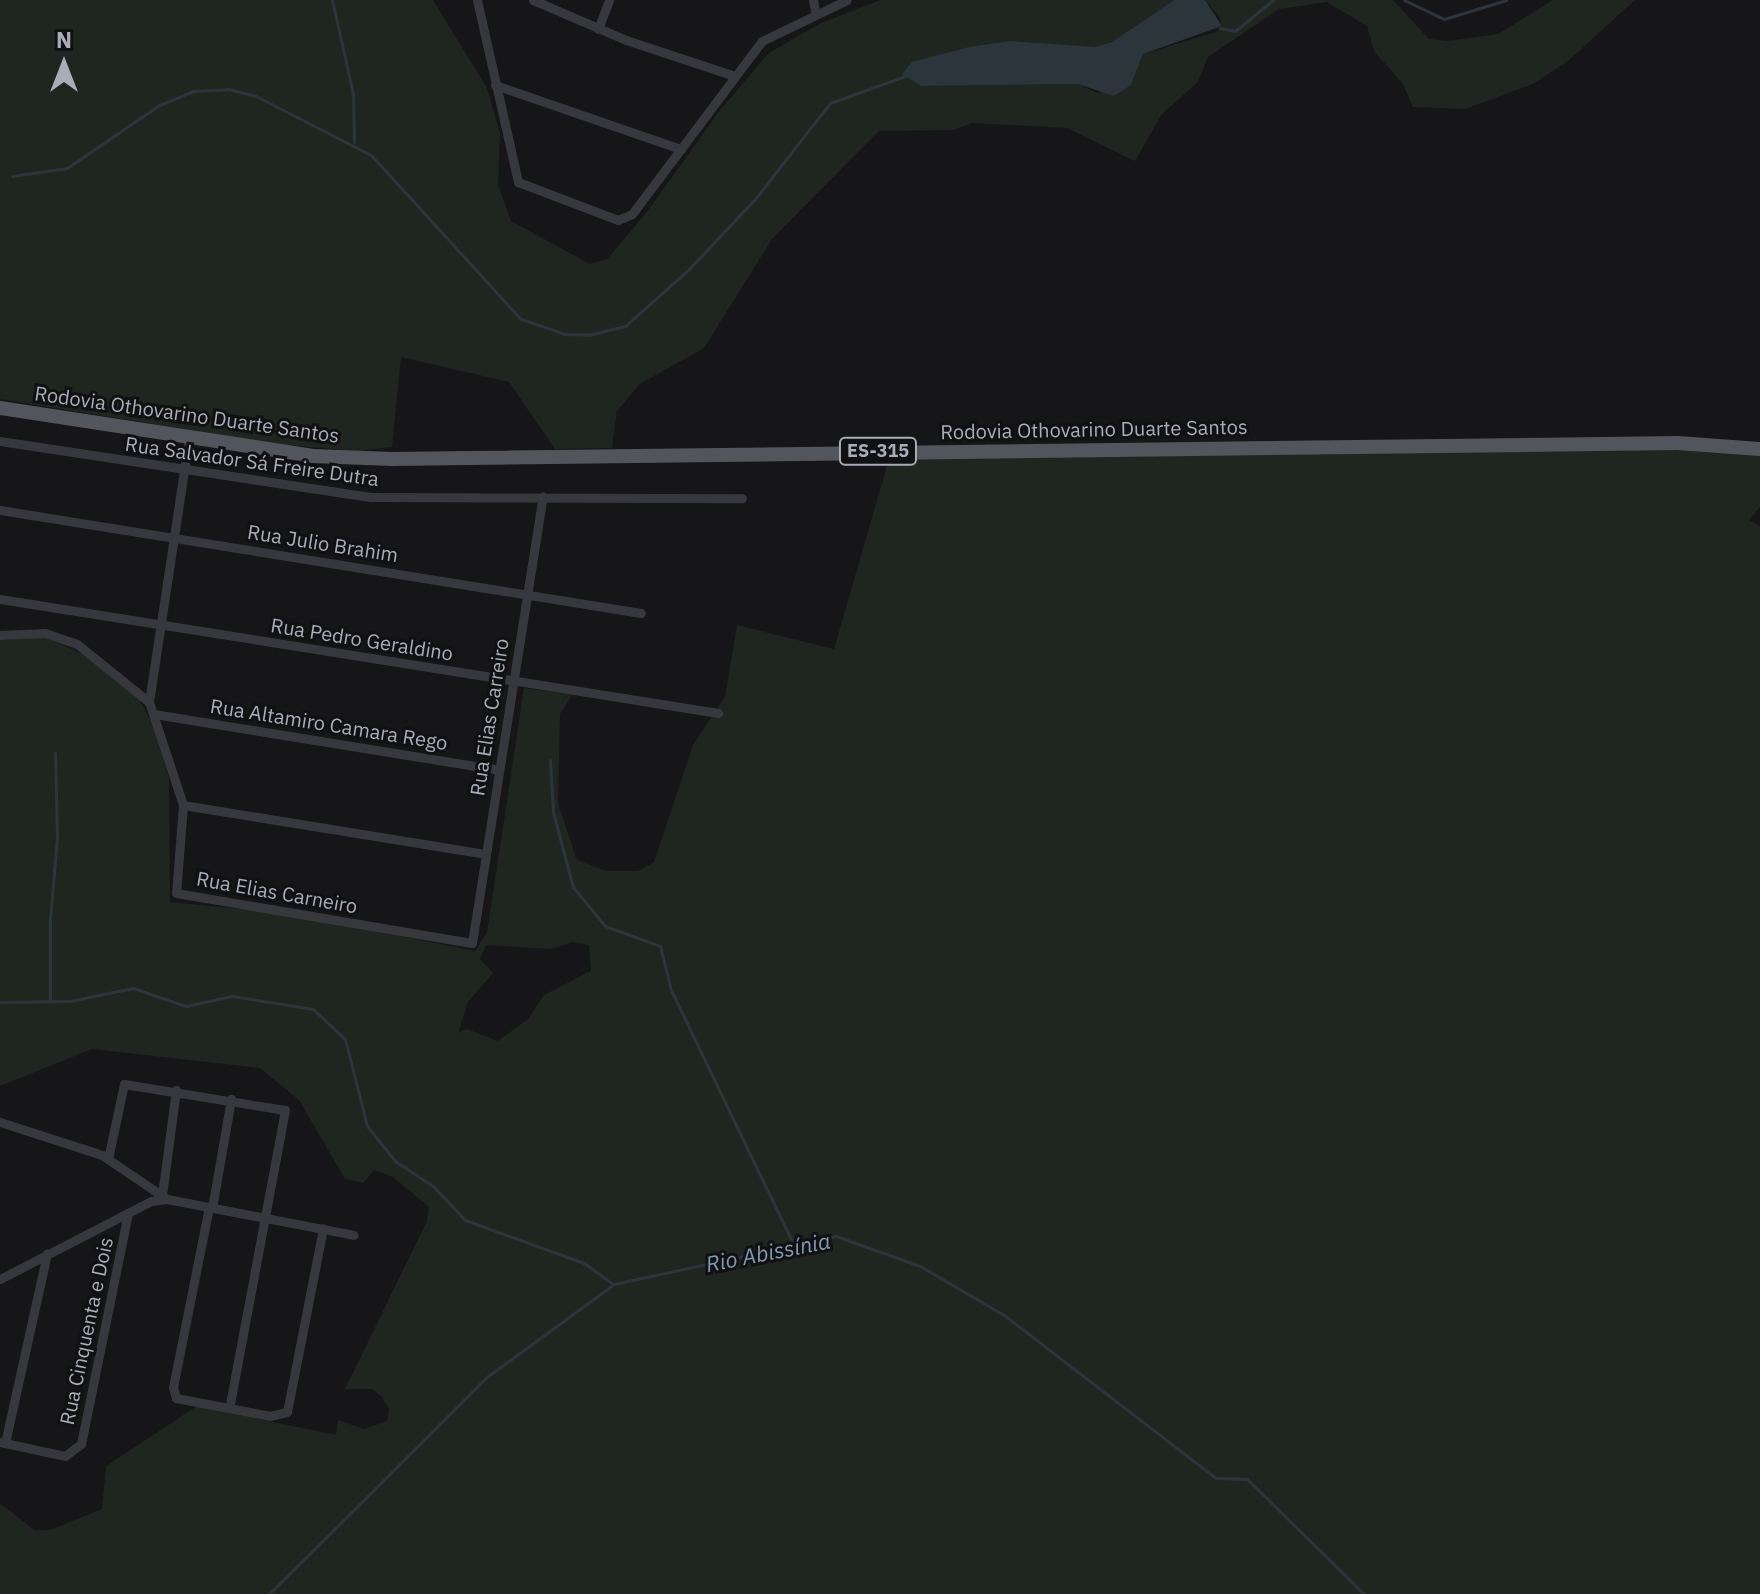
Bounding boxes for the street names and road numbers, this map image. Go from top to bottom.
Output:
street label: Rodovia Othovarino Duarte Santos [33,381,341,447]
street label: Rodovia Othovarino Duarte Santos [940,414,1248,444]
street label: Rua Salvador Sá Freire Dutra [124,431,380,491]
road number: ES-315 [838,437,918,465]
street label: Rua Julio Brahim [246,519,400,567]
street label: Rua Pedro Geraldino [269,613,455,665]
street label: Rua Elias Carreiro [465,637,513,797]
street label: Rua Altamiro Camara Rego [209,693,449,755]
street label: Rua Elias Carneiro [195,866,359,918]
street label: Rua Cinquenta e Dois [54,1235,118,1427]

